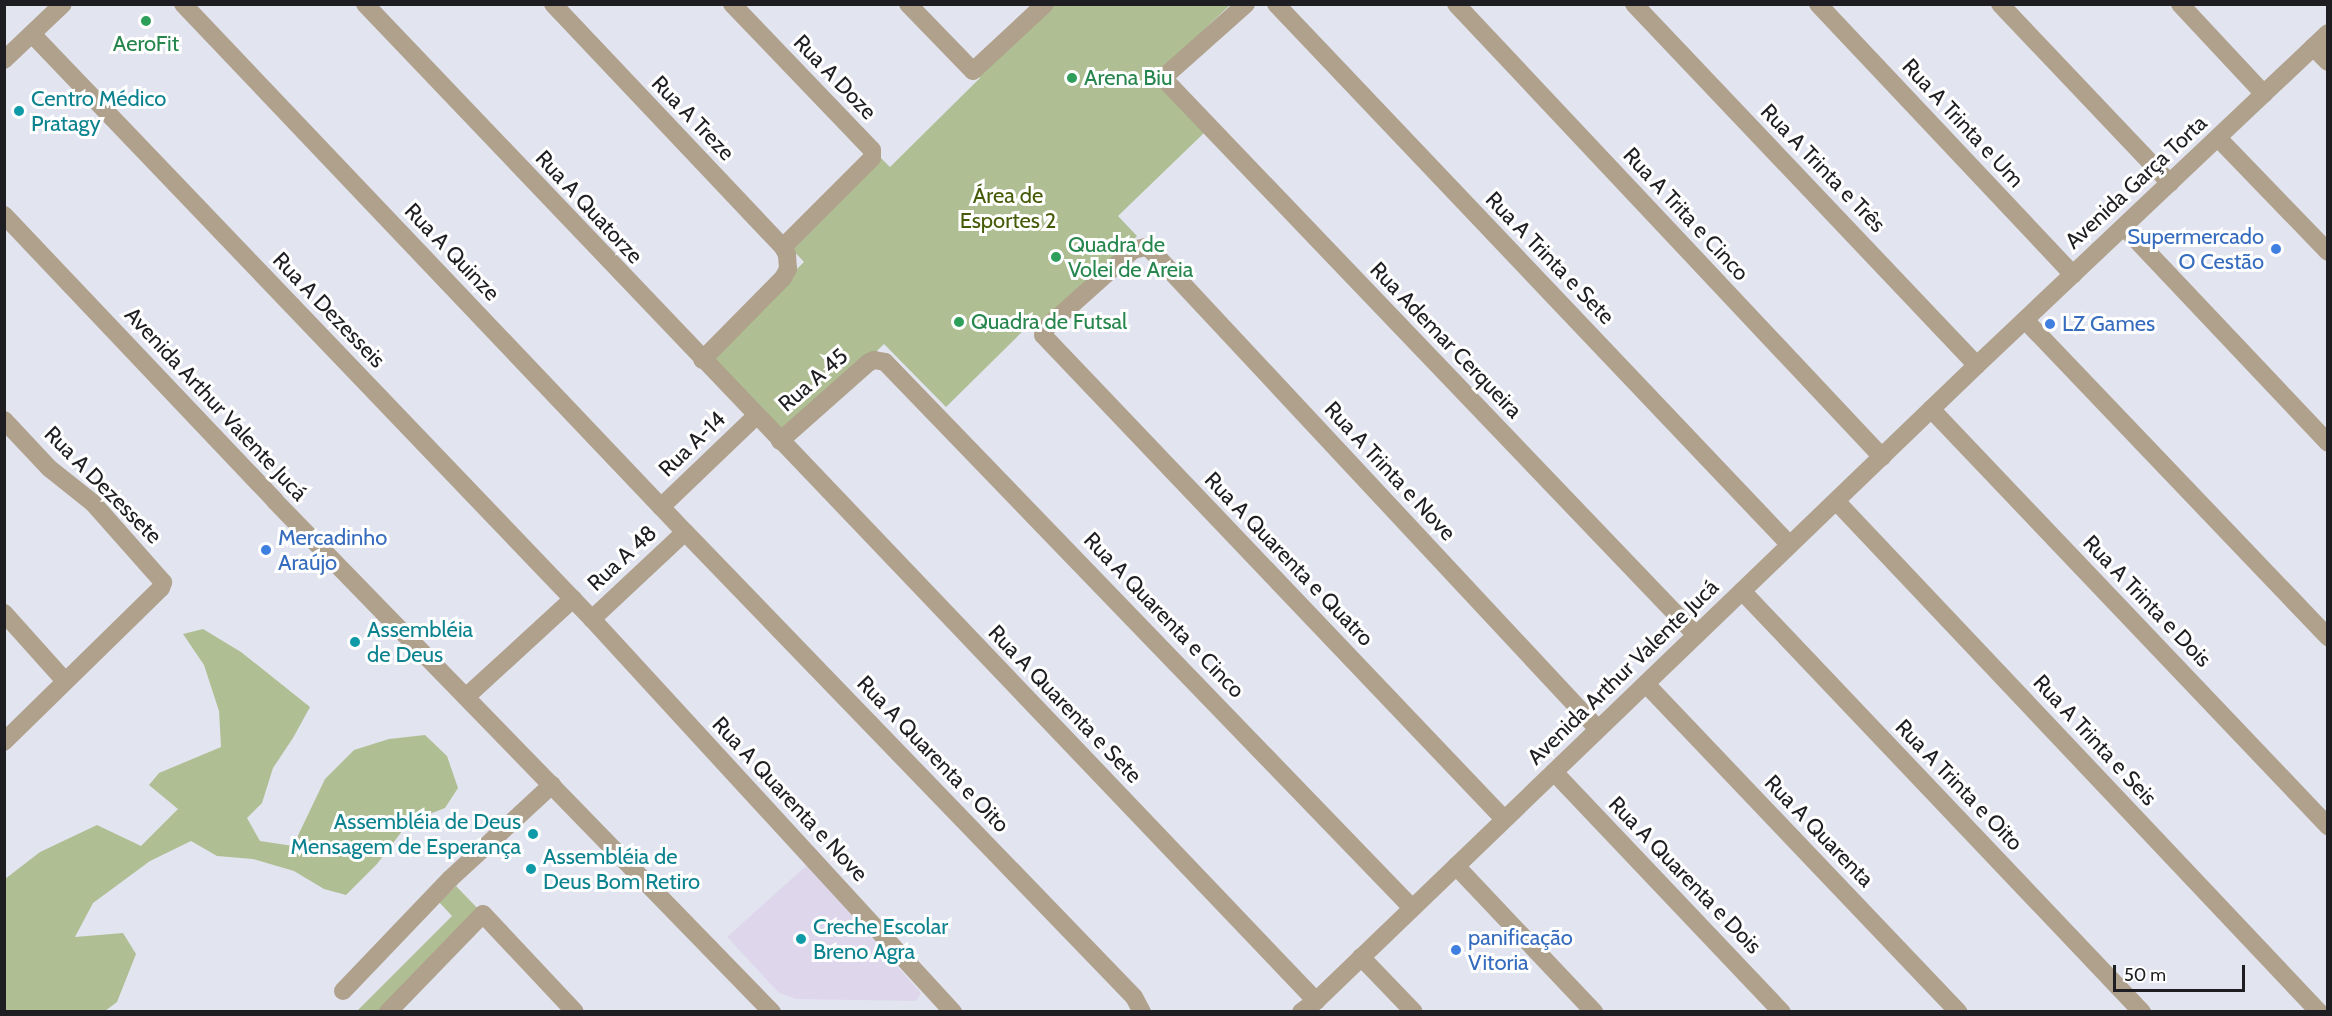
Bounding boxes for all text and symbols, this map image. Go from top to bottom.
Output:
marker: AeroFit [139,14,153,28]
street label: Rua A Doze [788,29,882,125]
place label: AeroFit [113,31,179,57]
street label: Rua A Trinta e Um [1897,53,2029,193]
place label: Arena Biu [1084,65,1172,91]
street label: Rua A Treze [646,70,740,166]
marker: Arena Biu [1065,71,1079,85]
place label: Centro Médico Pratagy [31,85,166,136]
street label: Rua A Trinta e Três [1755,98,1891,238]
marker: Centro Médico Pratagy [12,104,26,118]
street label: Avenida Garça Torta [2060,110,2212,254]
street label: Rua A Trita e Cinco [1618,142,1754,286]
street label: Rua A Quatorze [530,145,648,269]
park label: Área de Esportes 2 [960,182,1056,234]
street label: Rua A Trinta e Sete [1480,186,1620,330]
street label: Rua A Quinze [399,198,505,306]
place label: Supermercado O Cestão [2127,223,2264,274]
place label: Quadra de Volei de Areia [1068,231,1193,282]
marker: Supermercado O Cestão [2269,242,2283,256]
street label: Rua A Dezesseis [267,247,391,373]
marker: Quadra de Volei de Areia [1049,250,1063,264]
street label: Rua Ademar Cerqueira [1365,256,1527,424]
street label: Avenida Arthur Valente Jucá [119,302,313,506]
place label: Quadra de Futsal [971,309,1127,335]
place label: LZ Games [2062,311,2155,337]
marker: Quadra de Futsal [952,315,966,329]
marker: LZ Games [2043,317,2057,331]
street label: Rua A 45 [773,343,853,417]
street label: Rua A Trinta e Nove [1319,396,1461,546]
street label: Rua A-14 [653,406,731,482]
street label: Rua A Dezessete [39,421,167,549]
street label: Rua A Quarenta e Quatro [1199,467,1379,651]
street label: Rua A 48 [582,520,662,596]
place label: Mercadinho Araújo [278,524,387,576]
street label: Rua A Quarenta e Cinco [1078,527,1250,703]
street label: Rua A Trinta e Dois [2077,530,2217,672]
marker: Mercadinho Araújo [259,543,273,557]
street label: Avenida Arthur Valente Jucá [1522,574,1724,770]
place label: Assembléia de Deus [367,616,473,668]
street label: Rua A Quarenta e Sete [983,620,1147,788]
marker: Assembléia de Deus [348,635,362,649]
street label: Rua A Trinta e Seis [2028,669,2162,811]
street label: Rua A Quarenta e Oito [851,670,1015,838]
street label: Rua A Quarenta e Nove [707,711,873,887]
street label: Rua A Trinta e Oito [1890,714,2028,856]
street label: Rua A Quarenta [1759,770,1879,892]
street label: Rua A Quarenta e Dois [1603,791,1767,959]
place label: Assembléia de Deus Mensagem de Esperança [290,808,521,860]
marker: Assembléia de Deus Mensagem de Esperança [526,827,540,841]
place label: Assembléia de Deus Bom Retiro [543,843,700,894]
marker: Assembléia de Deus Bom Retiro [524,862,538,876]
place label: Creche Escolar Breno Agra [813,913,948,964]
place label: panificação Vitoria [1468,924,1573,975]
marker: Creche Escolar Breno Agra [794,932,808,946]
marker: panificação Vitoria [1449,943,1463,957]
scale bar [2116,953,2248,991]
text: 50 m [2124,964,2166,986]

